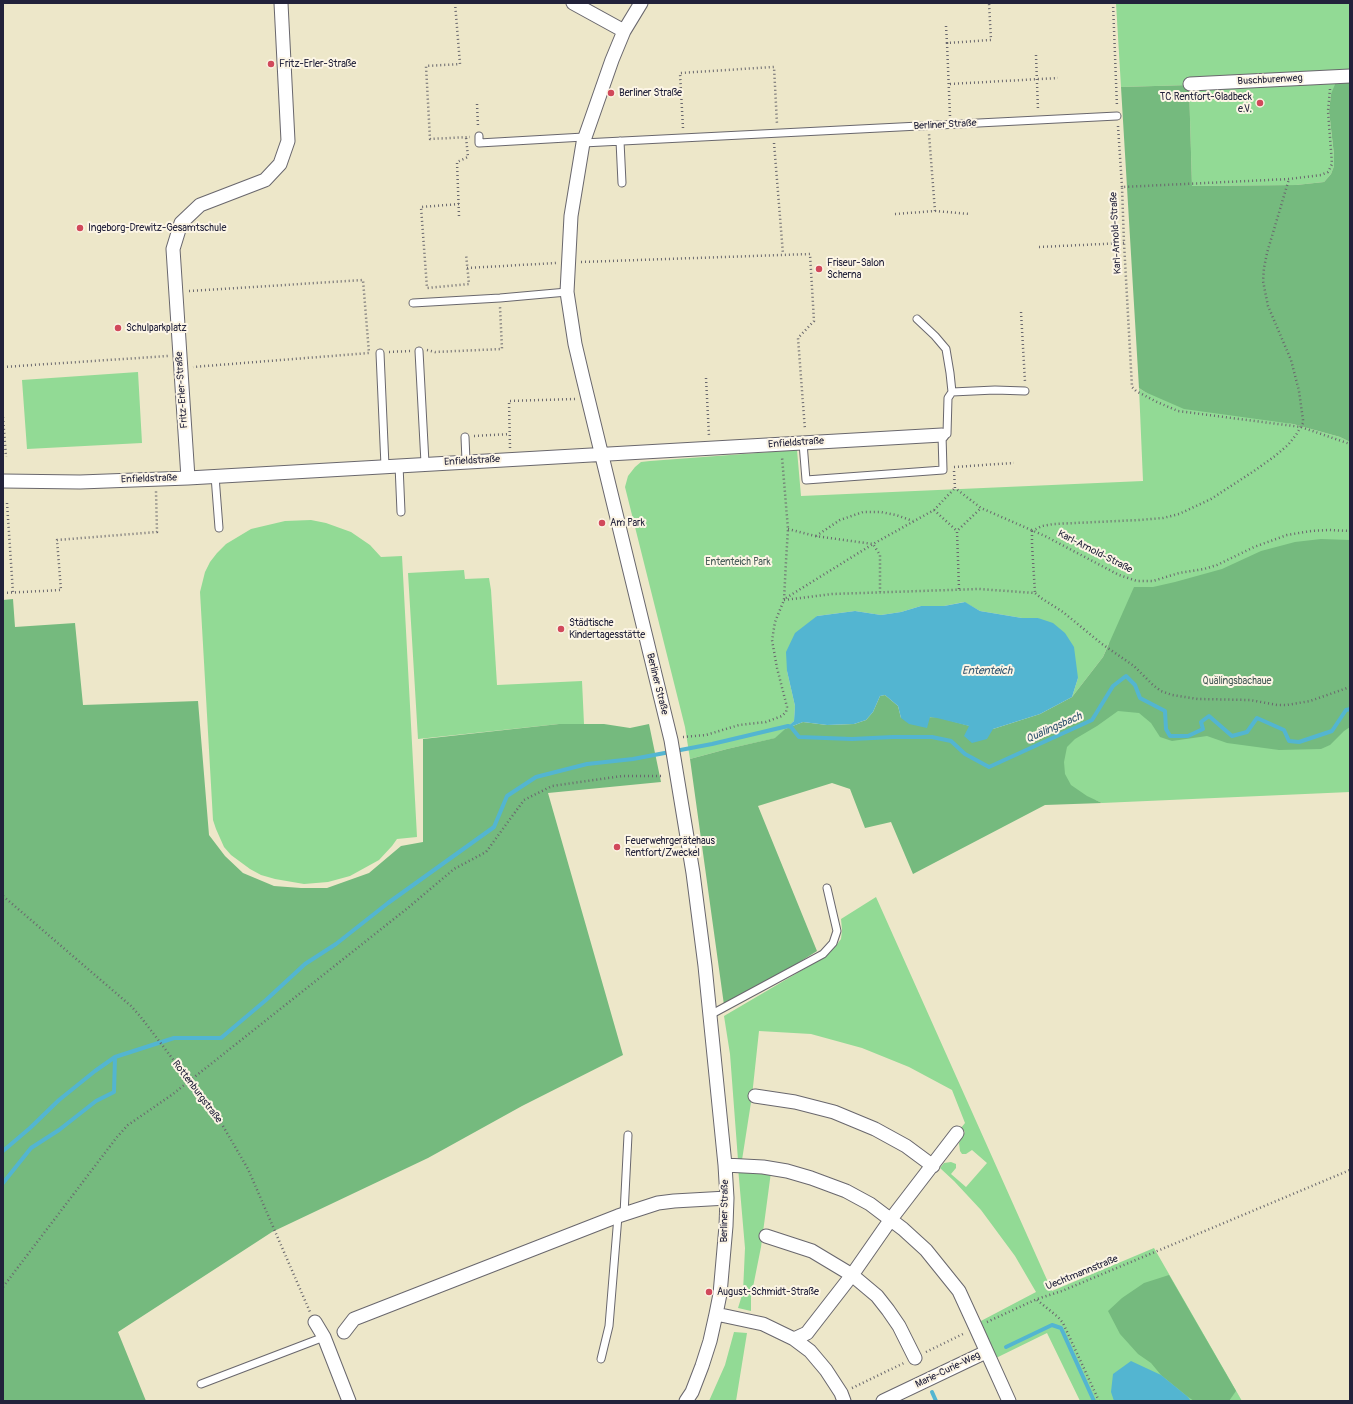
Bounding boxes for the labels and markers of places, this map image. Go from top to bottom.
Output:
place label: Fritz-Erler-Straße [279,58,356,70]
marker: Fritz-Erler-Straße [266,59,276,69]
place label: Berliner Straße [619,87,682,99]
marker: Berliner Straße [606,88,616,98]
place label: TC Rentfort-Gladbeck e.V. [1160,91,1252,114]
marker: TC Rentfort-Gladbeck e.V. [1255,98,1265,108]
place label: Ingeborg-Drewitz-Gesamtschule [88,222,226,234]
marker: Ingeborg-Drewitz-Gesamtschule [75,223,85,233]
place label: Friseur-Salon Scherna [827,257,884,280]
marker: Friseur-Salon Scherna [814,264,824,274]
place label: Schulparkplatz [126,322,187,334]
marker: Schulparkplatz [113,323,123,333]
place label: Am Park [610,517,645,529]
marker: Am Park [597,518,607,528]
place label: Städtische Kindertagesstätte [569,617,645,640]
marker: Städtische Kindertagesstätte [556,624,566,634]
place label: Feuerwehrgerätehaus Rentfort/Zweckel [625,835,715,858]
marker: Feuerwehrgerätehaus Rentfort/Zweckel [612,842,622,852]
place label: August-Schmidt-Straße [717,1286,819,1298]
marker: August-Schmidt-Straße [704,1287,714,1297]

